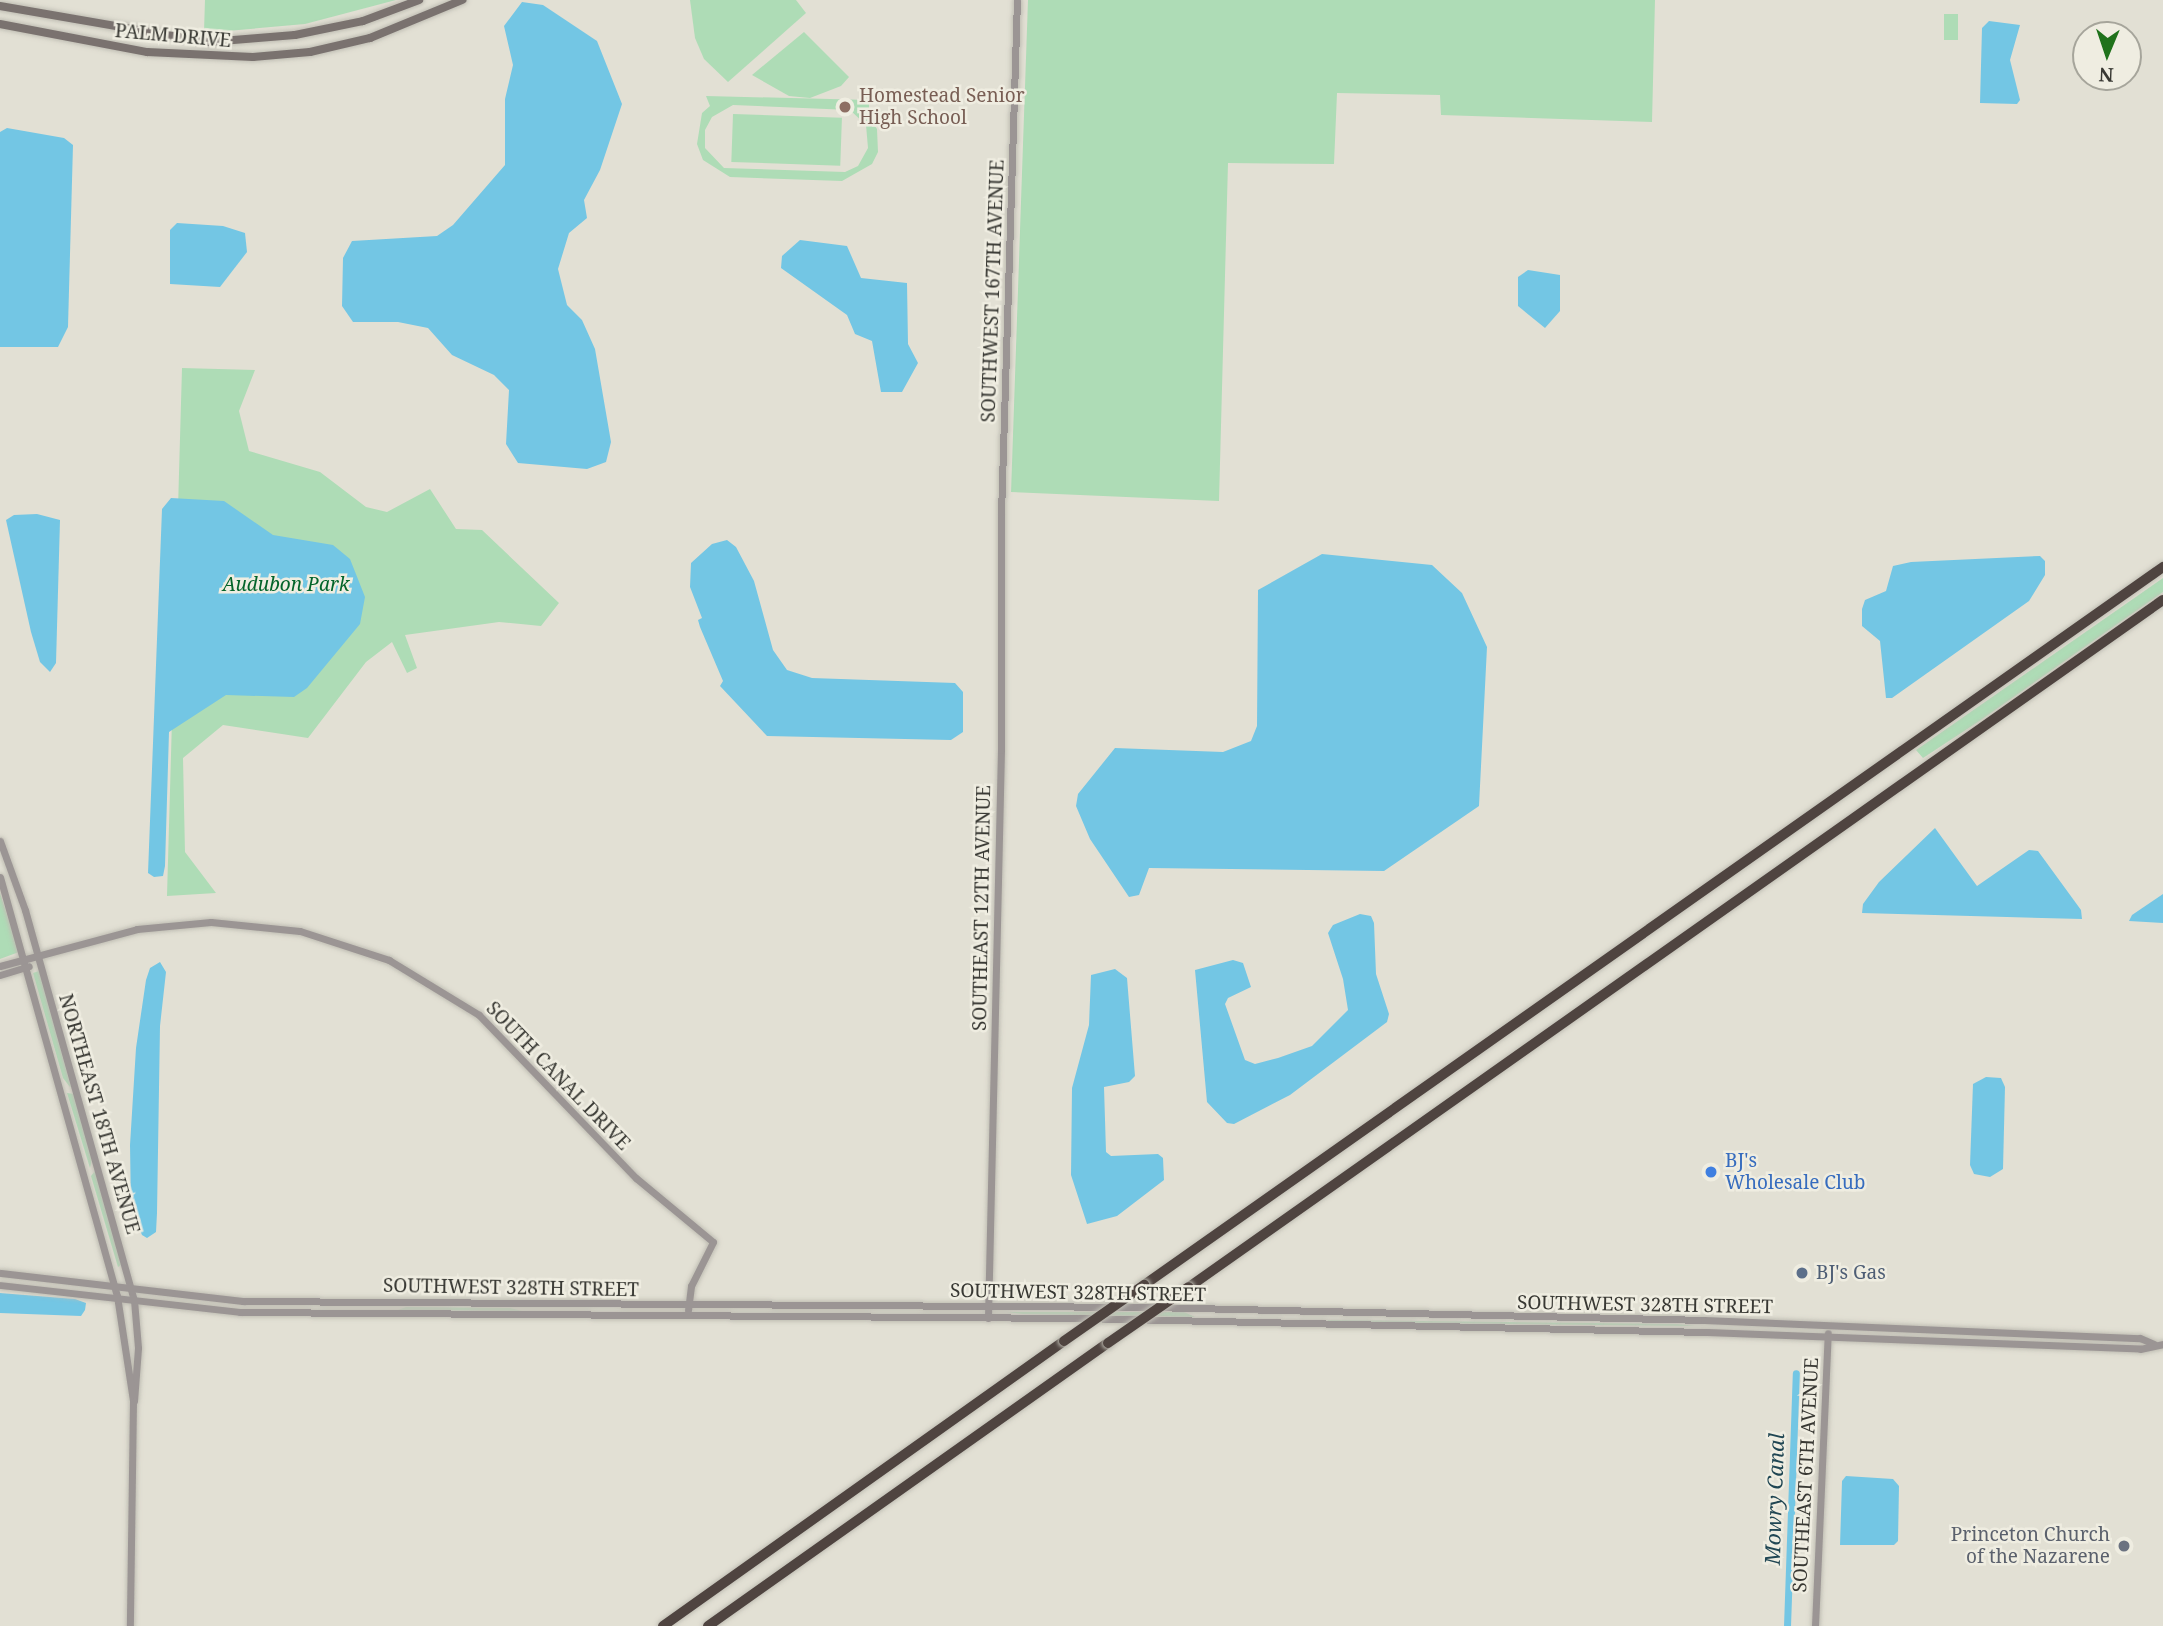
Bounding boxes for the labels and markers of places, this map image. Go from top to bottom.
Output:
place label: Homestead Senior High School [859,85,1025,129]
marker: Homestead Senior High School [837,99,853,115]
place label: BJ's Wholesale Club [1725,1150,1866,1194]
marker: BJ's Wholesale Club [1703,1164,1719,1180]
place label: BJ's Gas [1816,1262,1886,1284]
marker: BJ's Gas [1794,1265,1810,1281]
place label: Princeton Church of the Nazarene [1951,1524,2110,1568]
marker: Princeton Church of the Nazarene [2116,1538,2132,1554]

